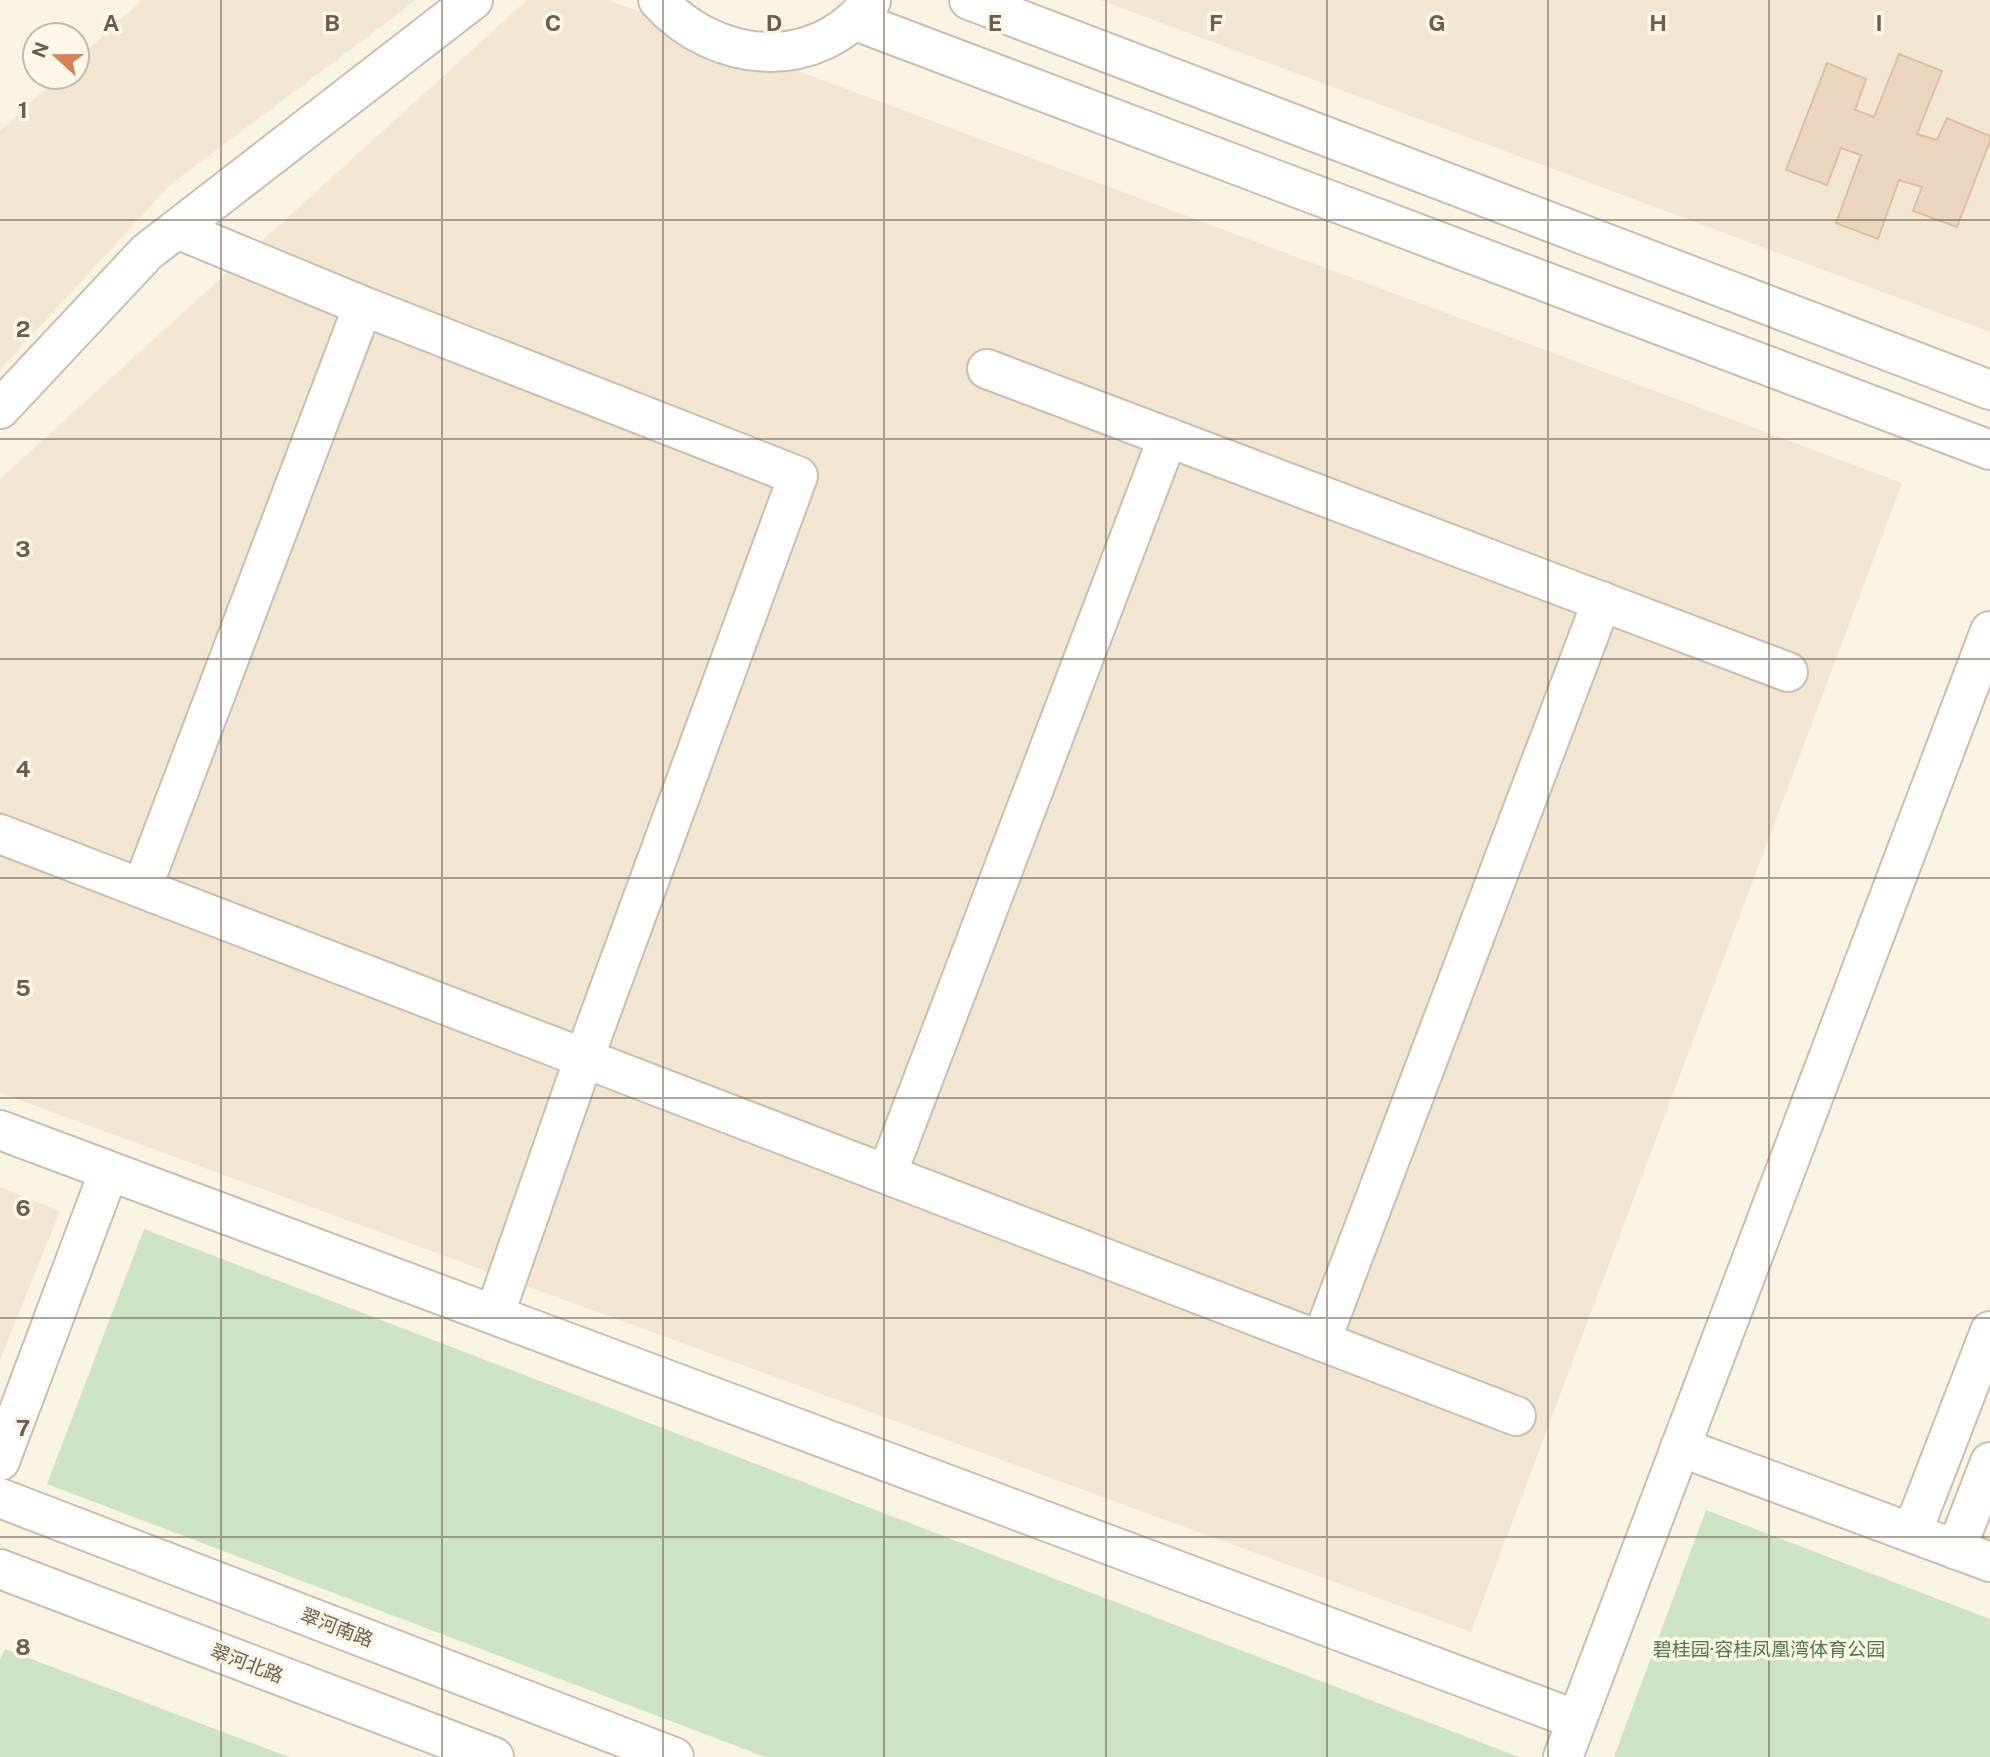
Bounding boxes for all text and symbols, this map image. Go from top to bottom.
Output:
text: A [103,9,120,36]
text: B [324,9,340,36]
text: C [545,9,561,36]
text: D [766,9,782,36]
text: E [988,9,1002,36]
text: F [1209,9,1223,36]
text: G [1428,9,1446,36]
text: H [1649,9,1667,36]
text: I [1875,9,1883,36]
north arrow [21,21,91,91]
text: N [27,39,53,61]
text: 1 [18,96,28,123]
text: 2 [16,315,30,342]
text: 3 [15,535,31,562]
text: 4 [15,755,31,782]
text: 5 [15,974,31,1001]
text: 6 [15,1194,31,1221]
text: 7 [16,1414,30,1441]
street label: 翠河南路 [298,1603,376,1651]
text: 8 [15,1633,31,1660]
park label: 碧桂园·容桂凤凰湾体育公园 [1653,1638,1885,1660]
street label: 翠河北路 [208,1639,286,1687]

